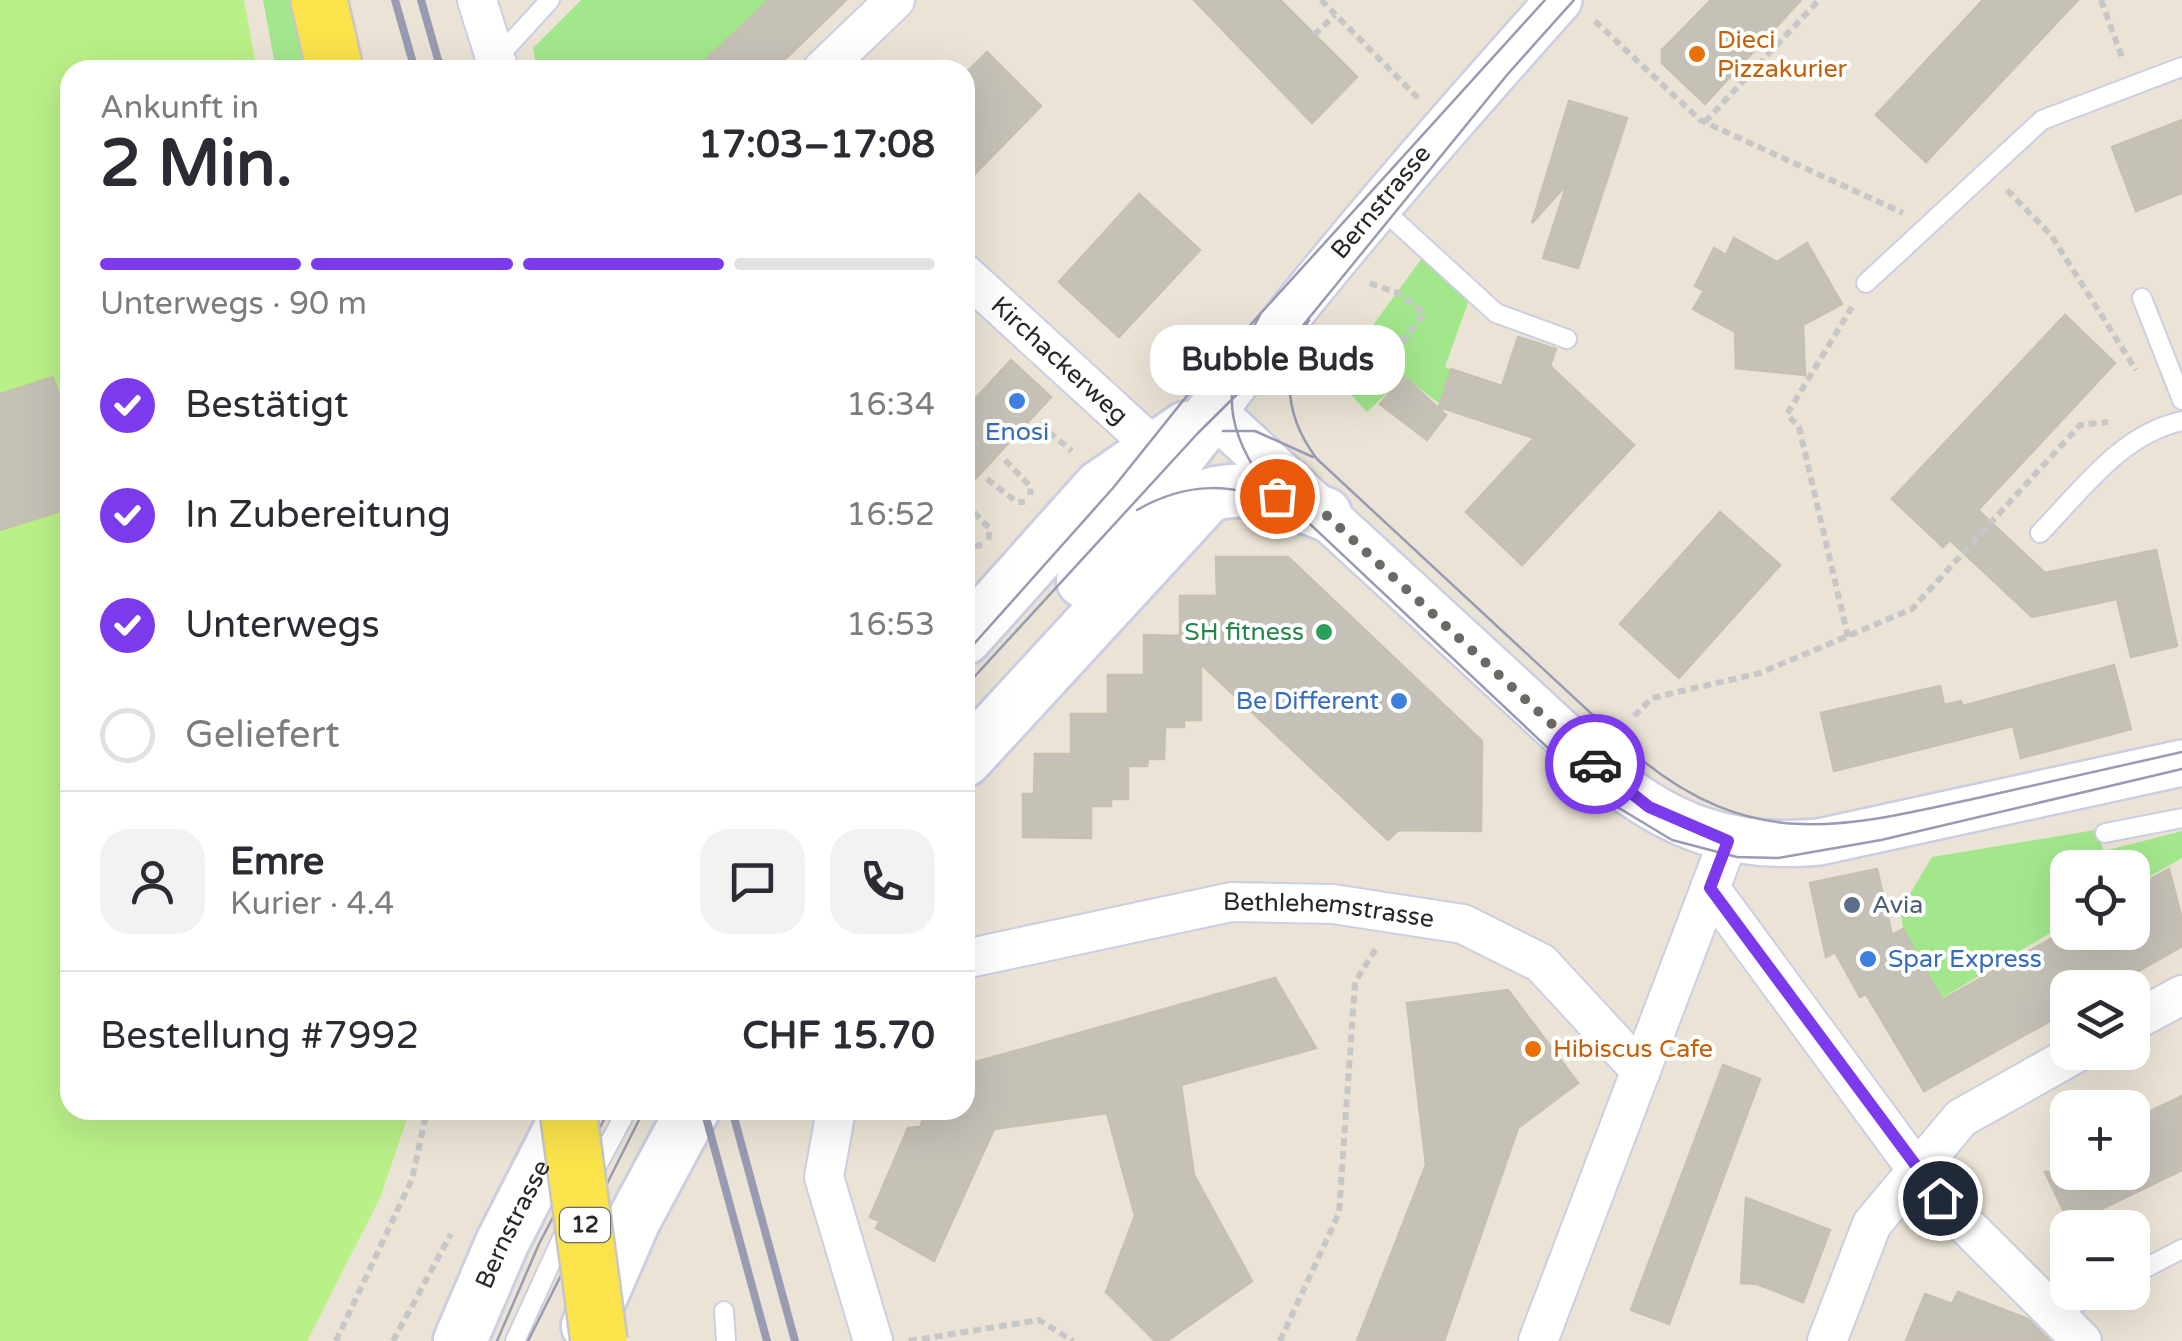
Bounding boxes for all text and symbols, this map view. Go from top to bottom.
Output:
place label: Dieci Pizzakurier [1717,25,1848,84]
marker: Dieci Pizzakurier [1686,43,1708,65]
text: Ankunft in [100,89,259,127]
text: 17:03–17:08 [698,122,935,168]
text: 2 Min. [100,125,293,204]
street label: Bernstrasse [1325,139,1437,265]
text: Unterwegs · 90 m [100,285,367,323]
street label: Kirchackerweg [985,290,1134,431]
callout: Bubble Buds [1150,326,1404,396]
text: Bubble Buds [1181,341,1374,379]
icon: check [100,378,155,433]
text: Bestätigt [185,382,349,428]
text: 16:34 [846,386,935,424]
marker: Enosi [1006,390,1028,412]
place label: Enosi [985,417,1049,447]
pin [1235,454,1320,539]
icon: bag [1250,469,1305,524]
icon: check [100,488,155,543]
text: In Zubereitung [185,492,451,538]
text: 16:52 [846,496,935,534]
icon: check [100,598,155,653]
text: Unterwegs [185,602,380,648]
text: 16:53 [846,606,935,644]
place label: SH fitness [1184,617,1304,647]
marker: SH fitness [1313,621,1335,643]
place label: Be Different [1236,686,1379,716]
marker: Be Different [1388,690,1410,712]
text: Geliefert [185,712,340,758]
courier [1545,714,1645,814]
icon: car [1568,737,1623,792]
button: person [100,829,205,934]
button: chat [700,829,805,934]
button: phone [830,829,935,934]
text: Emre [230,839,324,885]
map controls [2050,850,2150,1310]
button: locate [2050,850,2150,950]
text: Kurier · 4.4 [230,885,394,923]
street label: Bethlehemstrasse [1223,887,1436,934]
place label: Avia [1872,890,1923,920]
marker: Avia [1841,894,1863,916]
place label: Spar Express [1888,944,2042,974]
marker: Spar Express [1857,948,1879,970]
button: layers [2050,970,2150,1070]
text: Bestellung #7992 [100,1013,419,1059]
text: CHF 15.70 [742,1013,935,1059]
place label: Hibiscus Cafe [1553,1034,1713,1064]
marker: Hibiscus Cafe [1522,1038,1544,1060]
button: + [2050,1090,2150,1190]
street label: Bernstrasse [469,1155,557,1293]
pin [1898,1156,1983,1241]
icon: home [1913,1171,1968,1226]
road number: 12 [560,1208,610,1242]
button: − [2050,1210,2150,1310]

